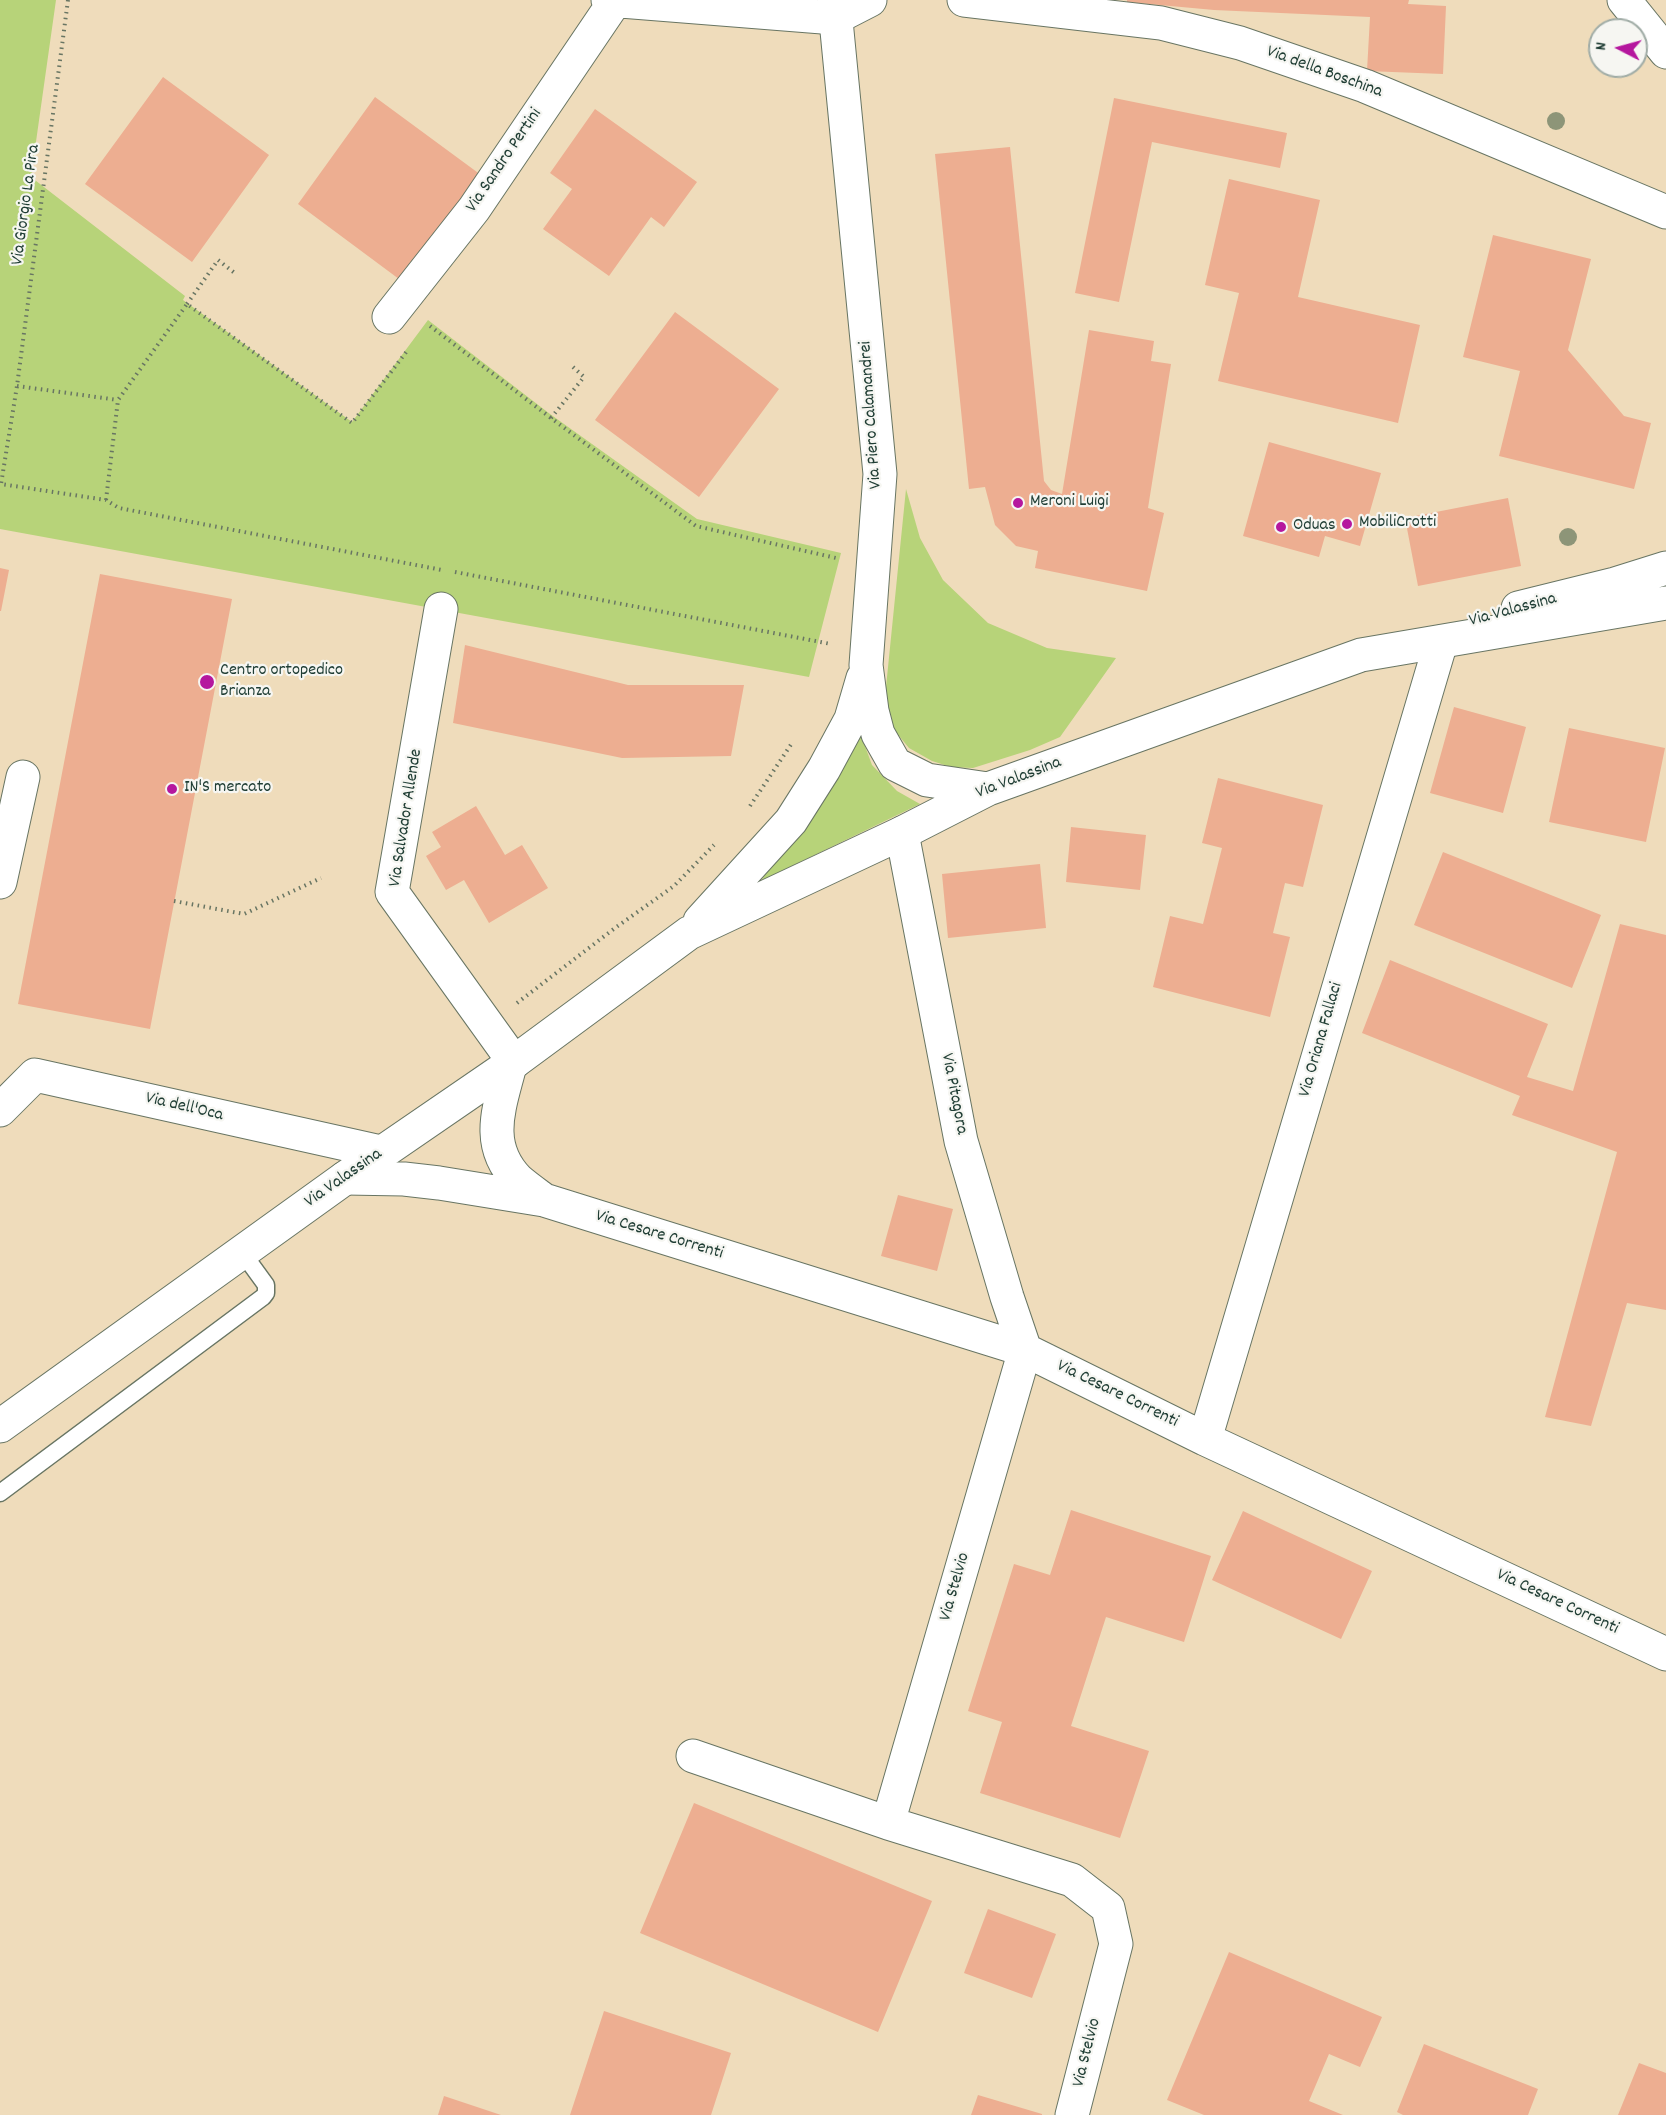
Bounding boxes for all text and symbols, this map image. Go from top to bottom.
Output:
north arrow [1588,18,1648,78]
text: N [1590,41,1613,51]
street label: Via della Boschina [1263,42,1385,104]
street label: Via Sandro Pertini [462,105,548,217]
street label: Via Giorgio La Pira [8,143,46,267]
street label: Via Piero Calamandrei [856,340,888,490]
place label: Meroni Luigi [1030,492,1108,514]
marker: Meroni Luigi [1011,496,1025,510]
place label: MobiliCrotti [1359,513,1436,535]
place label: Oduas [1293,516,1336,538]
marker: MobiliCrotti [1340,517,1354,531]
marker: Oduas [1274,520,1288,534]
street label: Via Valassina [1467,589,1559,633]
place label: Centro ortopedico Brianza [220,661,343,704]
marker: Centro ortopedico Brianza [198,673,216,691]
street label: Via Salvador Allende [385,747,429,889]
street label: Via Valassina [973,753,1065,805]
place label: IN'S mercato [184,778,271,800]
marker: IN'S mercato [165,782,179,796]
street label: Via Oriana Fallaci [1295,980,1349,1100]
street label: Via Pitagora [935,1052,971,1136]
street label: Via dell'Oca [143,1089,225,1127]
street label: Via Valassina [301,1144,387,1214]
street label: Via Cesare Correnti [592,1206,726,1266]
street label: Via Cesare Correnti [1053,1356,1181,1434]
street label: Via Stelvio [936,1550,976,1624]
street label: Via Cesare Correnti [1492,1565,1622,1641]
street label: Via Stelvio [1069,2016,1107,2090]

